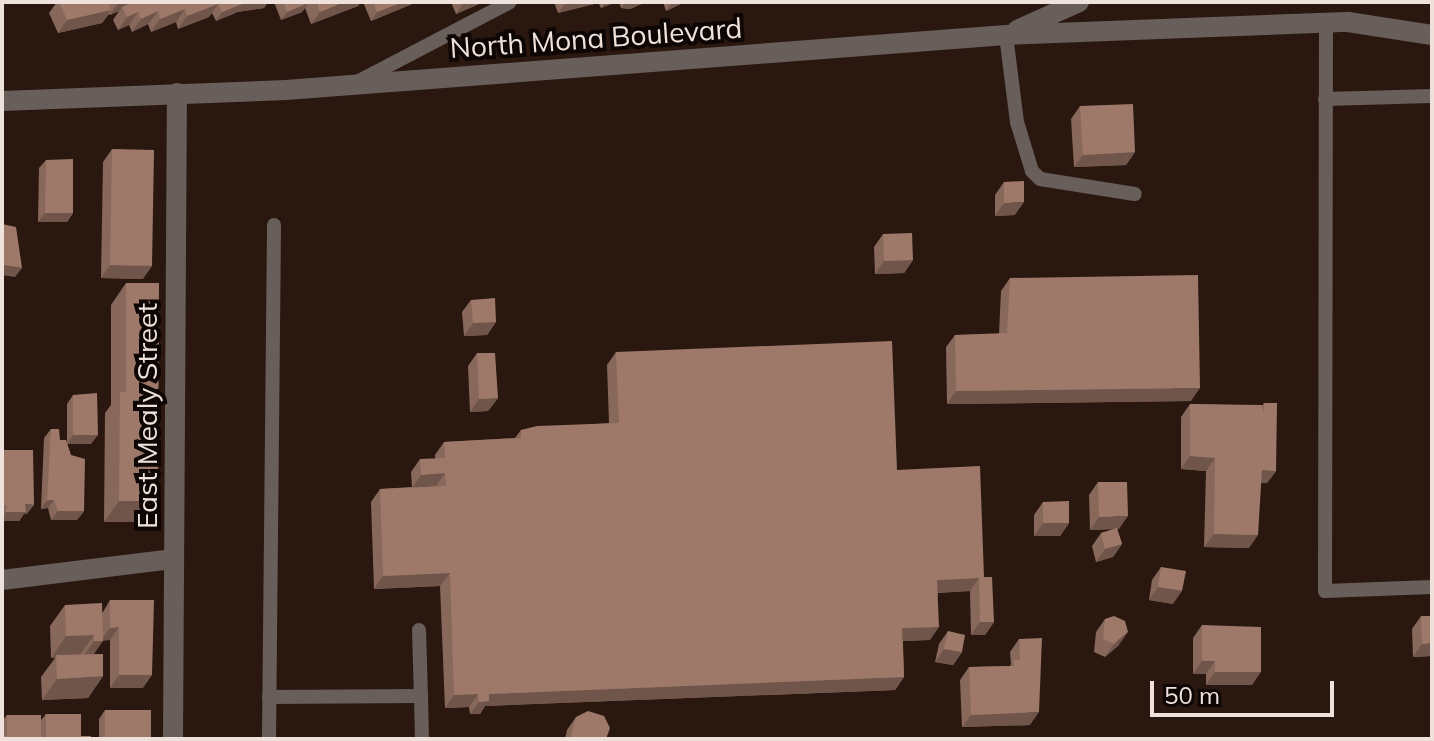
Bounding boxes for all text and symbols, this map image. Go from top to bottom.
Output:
street label: North Mona Boulevard [449,11,743,65]
street label: East Mealy Street [130,303,164,529]
scale bar [1154,665,1338,715]
text: 50 m [1164,680,1220,710]

